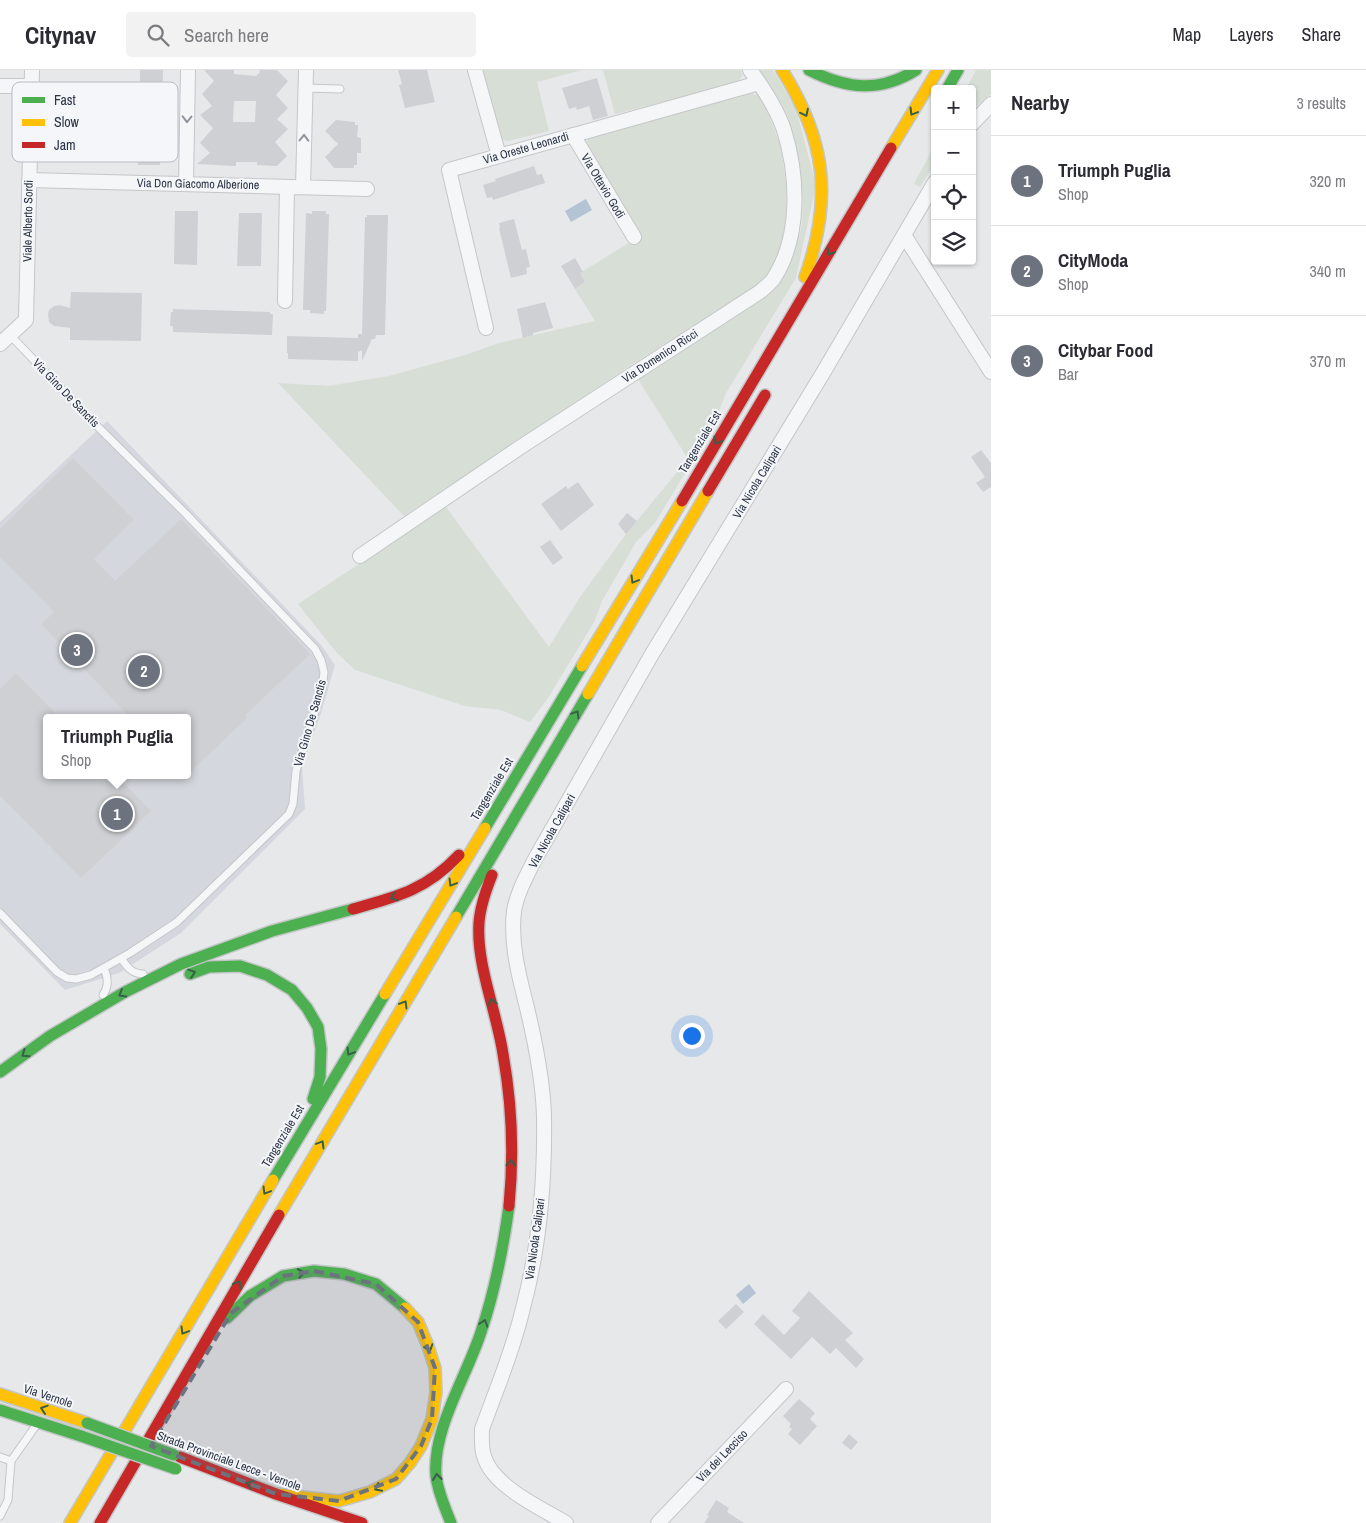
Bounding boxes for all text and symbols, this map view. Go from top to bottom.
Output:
search box [126,12,476,57]
text: Citynav [25,19,96,51]
icon: search [144,21,172,49]
text: Search here [184,22,269,48]
text: Map [1173,22,1201,47]
text: Layers [1229,22,1274,47]
text: Share [1302,22,1341,47]
legend [12,82,178,162]
map controls [931,85,976,265]
button: + [931,85,976,130]
text: Nearby [1011,88,1069,117]
text: Fast [54,91,76,109]
text: 3 results [1296,92,1346,114]
one-way arrow [910,106,920,115]
one-way arrow [799,108,810,117]
text: Slow [54,113,80,131]
one-way arrow [182,115,192,123]
street label: Via Oreste Leonardi [481,128,571,168]
button: − [931,130,976,175]
one-way arrow [299,134,310,142]
text: Jam [54,136,76,154]
street label: Via Ottavio Godi [577,151,629,221]
text: Triumph Puglia [1058,157,1171,183]
text: 1 [1023,170,1031,192]
text: 320 m [1310,170,1346,192]
street label: Via Don Giacomo Alberione [137,175,259,193]
button: locate [931,175,976,220]
street label: Viale Alberto Sordi [19,180,37,262]
text: Shop [1058,183,1089,205]
button: layers [931,220,976,265]
one-way arrow [827,246,837,255]
text: CityModa [1058,247,1128,273]
text: 2 [1023,260,1031,282]
text: 340 m [1310,260,1346,282]
text: Shop [1058,273,1089,295]
street label: Via Domenico Ricci [619,326,701,386]
text: Citybar Food [1058,337,1153,363]
text: 3 [1023,350,1031,372]
text: 370 m [1310,350,1346,372]
street label: Via Gino De Sanctis [29,355,103,431]
text: Bar [1058,363,1078,385]
street label: Tangenziale Est [675,408,725,476]
one-way arrow [714,435,724,444]
street label: Via Nicola Calipari [729,443,785,521]
one-way arrow [630,574,640,583]
pin: 3 [61,631,93,669]
pin: 2 [128,652,160,690]
street label: Via Gino De Sanctis [290,678,330,768]
one-way arrow [569,710,579,719]
popup [43,714,191,779]
text: Triumph Puglia [61,723,173,749]
text: Shop [61,749,91,771]
street label: Tangenziale Est [467,755,517,823]
street label: Via Nicola Calipari [525,791,579,871]
pin: 1 [101,795,133,833]
one-way arrow [448,877,458,886]
one-way arrow [390,892,399,902]
one-way arrow [187,969,195,979]
one-way arrow [118,987,127,997]
one-way arrow [488,998,498,1007]
one-way arrow [397,1001,407,1010]
your location [679,1023,705,1049]
one-way arrow [347,1047,357,1056]
one-way arrow [21,1048,31,1057]
street label: Tangenziale Est [258,1102,308,1170]
one-way arrow [315,1141,325,1150]
one-way arrow [506,1159,517,1167]
one-way arrow [263,1186,273,1195]
street label: Via Nicola Calipari [521,1197,549,1281]
one-way arrow [296,1269,305,1279]
one-way arrow [232,1280,242,1289]
one-way arrow [479,1319,489,1328]
one-way arrow [180,1326,190,1335]
one-way arrow [423,1343,433,1352]
street label: Via Vernole [21,1381,75,1411]
one-way arrow [40,1404,48,1414]
street label: Via dei Lecciso [693,1426,751,1486]
street label: Strada Provinciale Lecce - Vernole [155,1427,303,1495]
one-way arrow [432,1472,443,1480]
one-way arrow [246,1479,254,1489]
one-way arrow [375,1482,384,1492]

